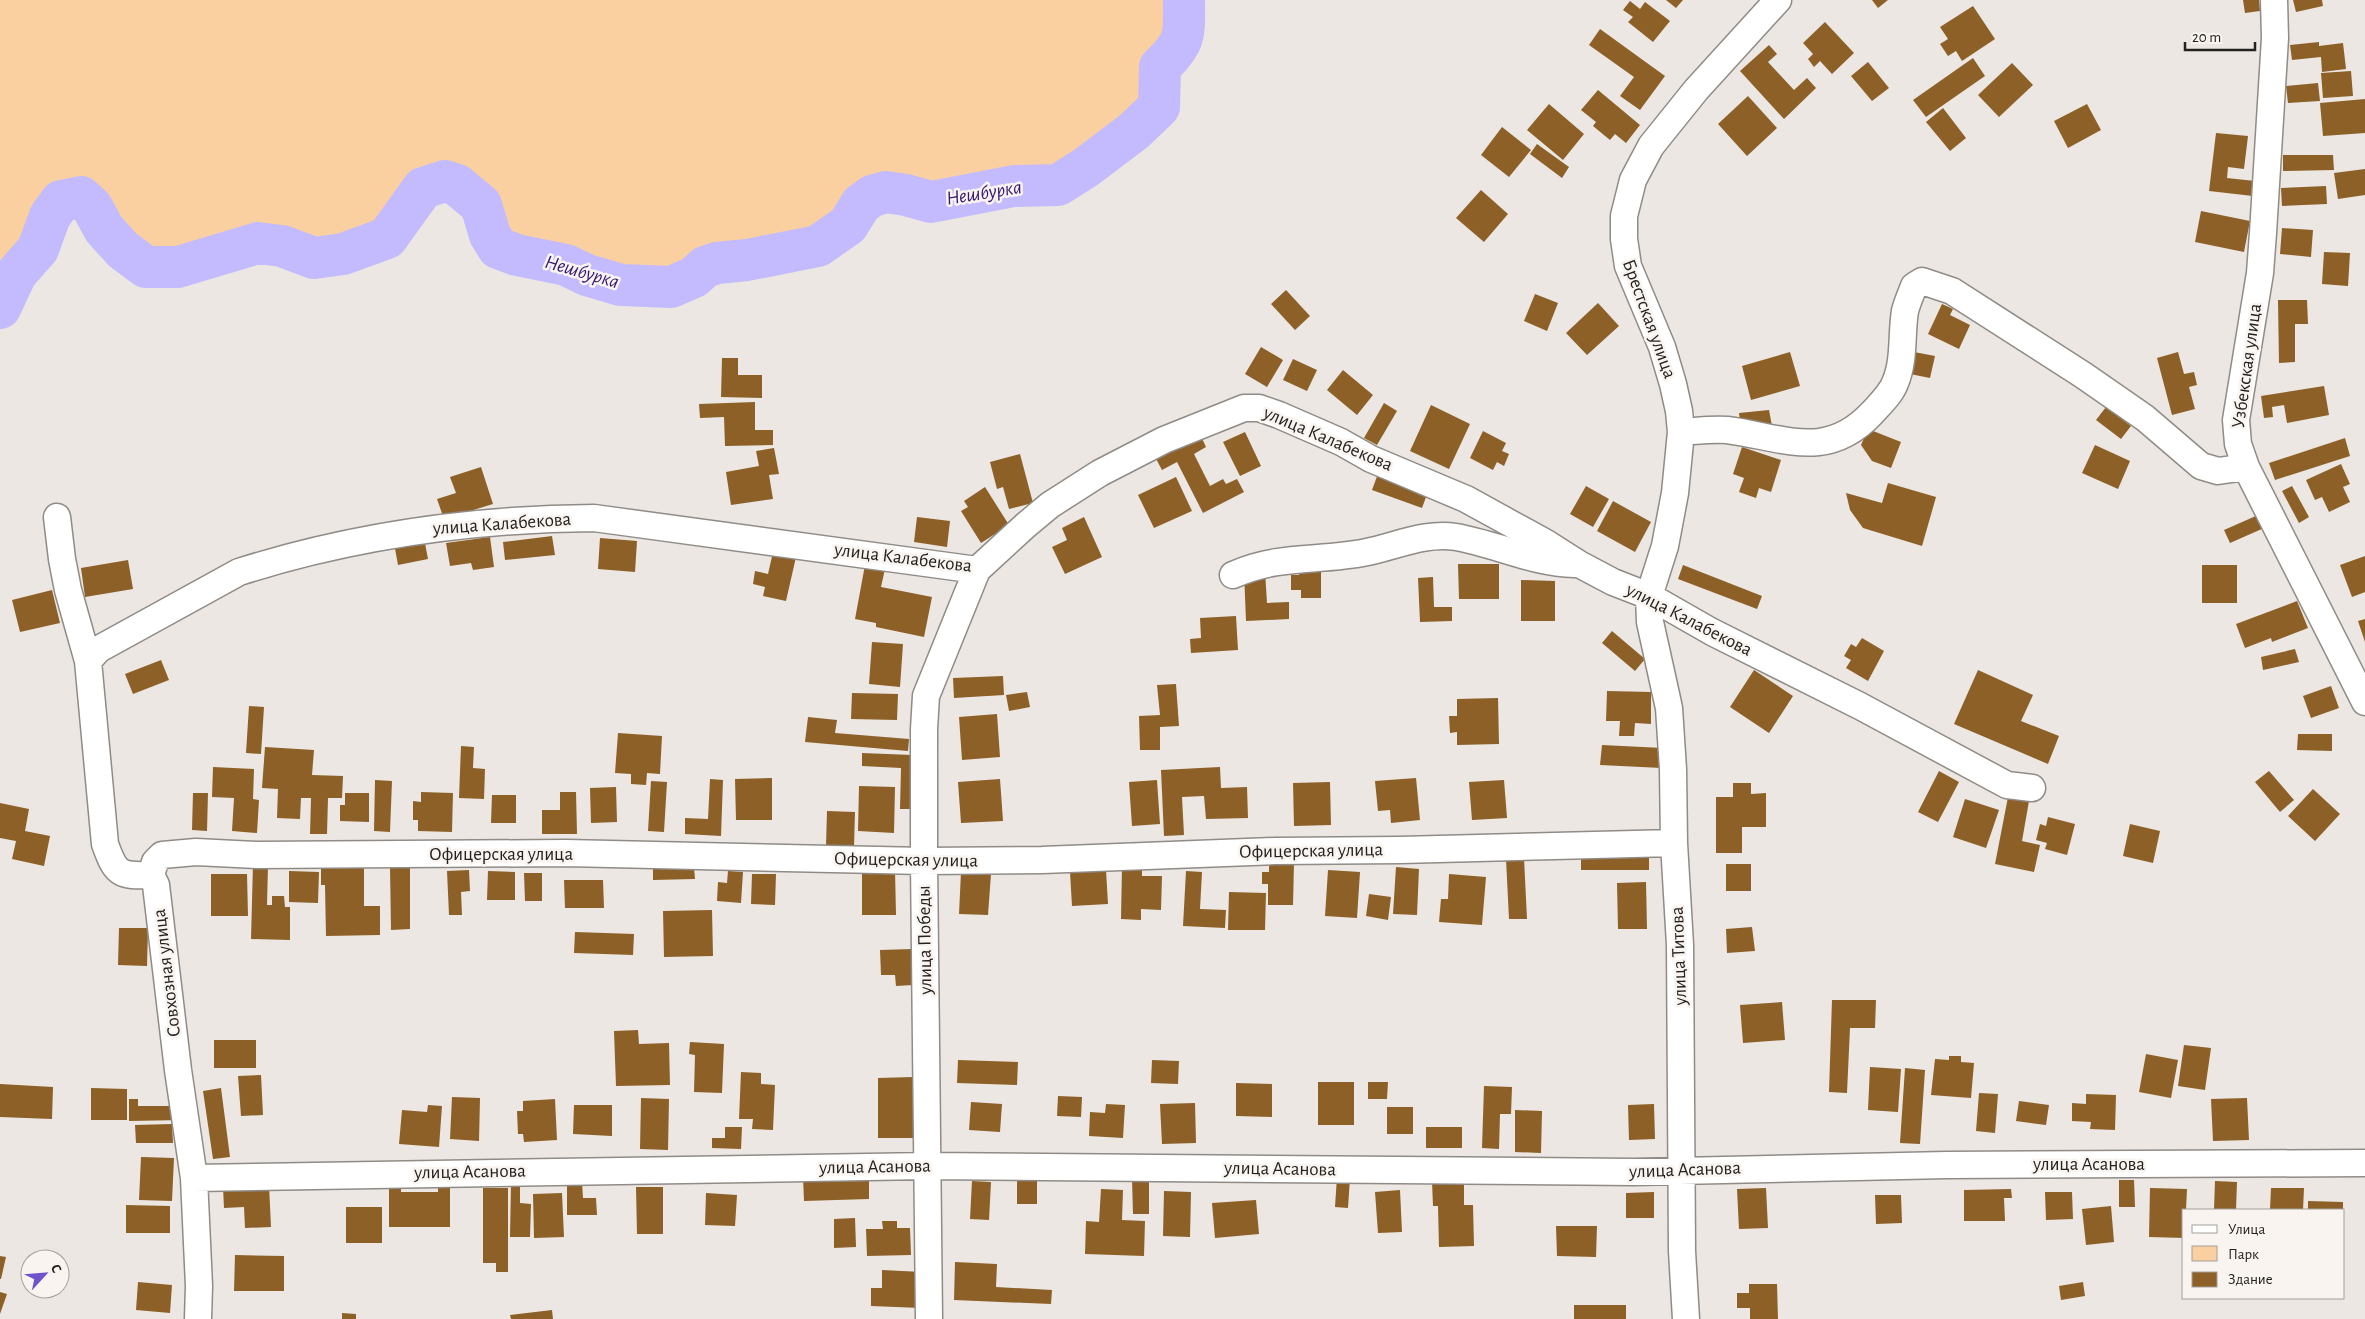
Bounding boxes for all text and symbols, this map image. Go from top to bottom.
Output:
scale bar [2185,20,2255,52]
text: 20 m [2192,30,2221,45]
water label: Нешбурка [945,177,1023,209]
water label: Нешбурка [543,252,621,292]
street label: Брестская улица [1619,257,1679,381]
street label: Узбекская улица [2229,302,2265,430]
street label: улица Калабекова [1260,403,1396,475]
street label: улица Калабекова [431,510,572,538]
street label: улица Калабекова [832,540,973,576]
street label: улица Калабекова [1622,580,1755,660]
street label: Офицерская улица [1239,840,1384,862]
street label: Офицерская улица [429,845,573,864]
street label: Офицерская улица [834,849,979,871]
street label: улица Победы [915,885,935,996]
street label: улица Титова [1668,906,1690,1007]
street label: Совхозная улица [150,908,184,1038]
street label: улица Асанова [2032,1155,2145,1174]
street label: улица Асанова [818,1157,931,1177]
street label: улица Асанова [1223,1159,1336,1179]
street label: улица Асанова [1628,1159,1742,1181]
street label: улица Асанова [413,1162,526,1182]
legend [2182,1209,2345,1299]
text: Улица [2228,1222,2265,1237]
text: Парк [2228,1247,2259,1262]
north arrow [20,1249,70,1299]
text: С [48,1262,64,1276]
text: Здание [2228,1272,2273,1287]

